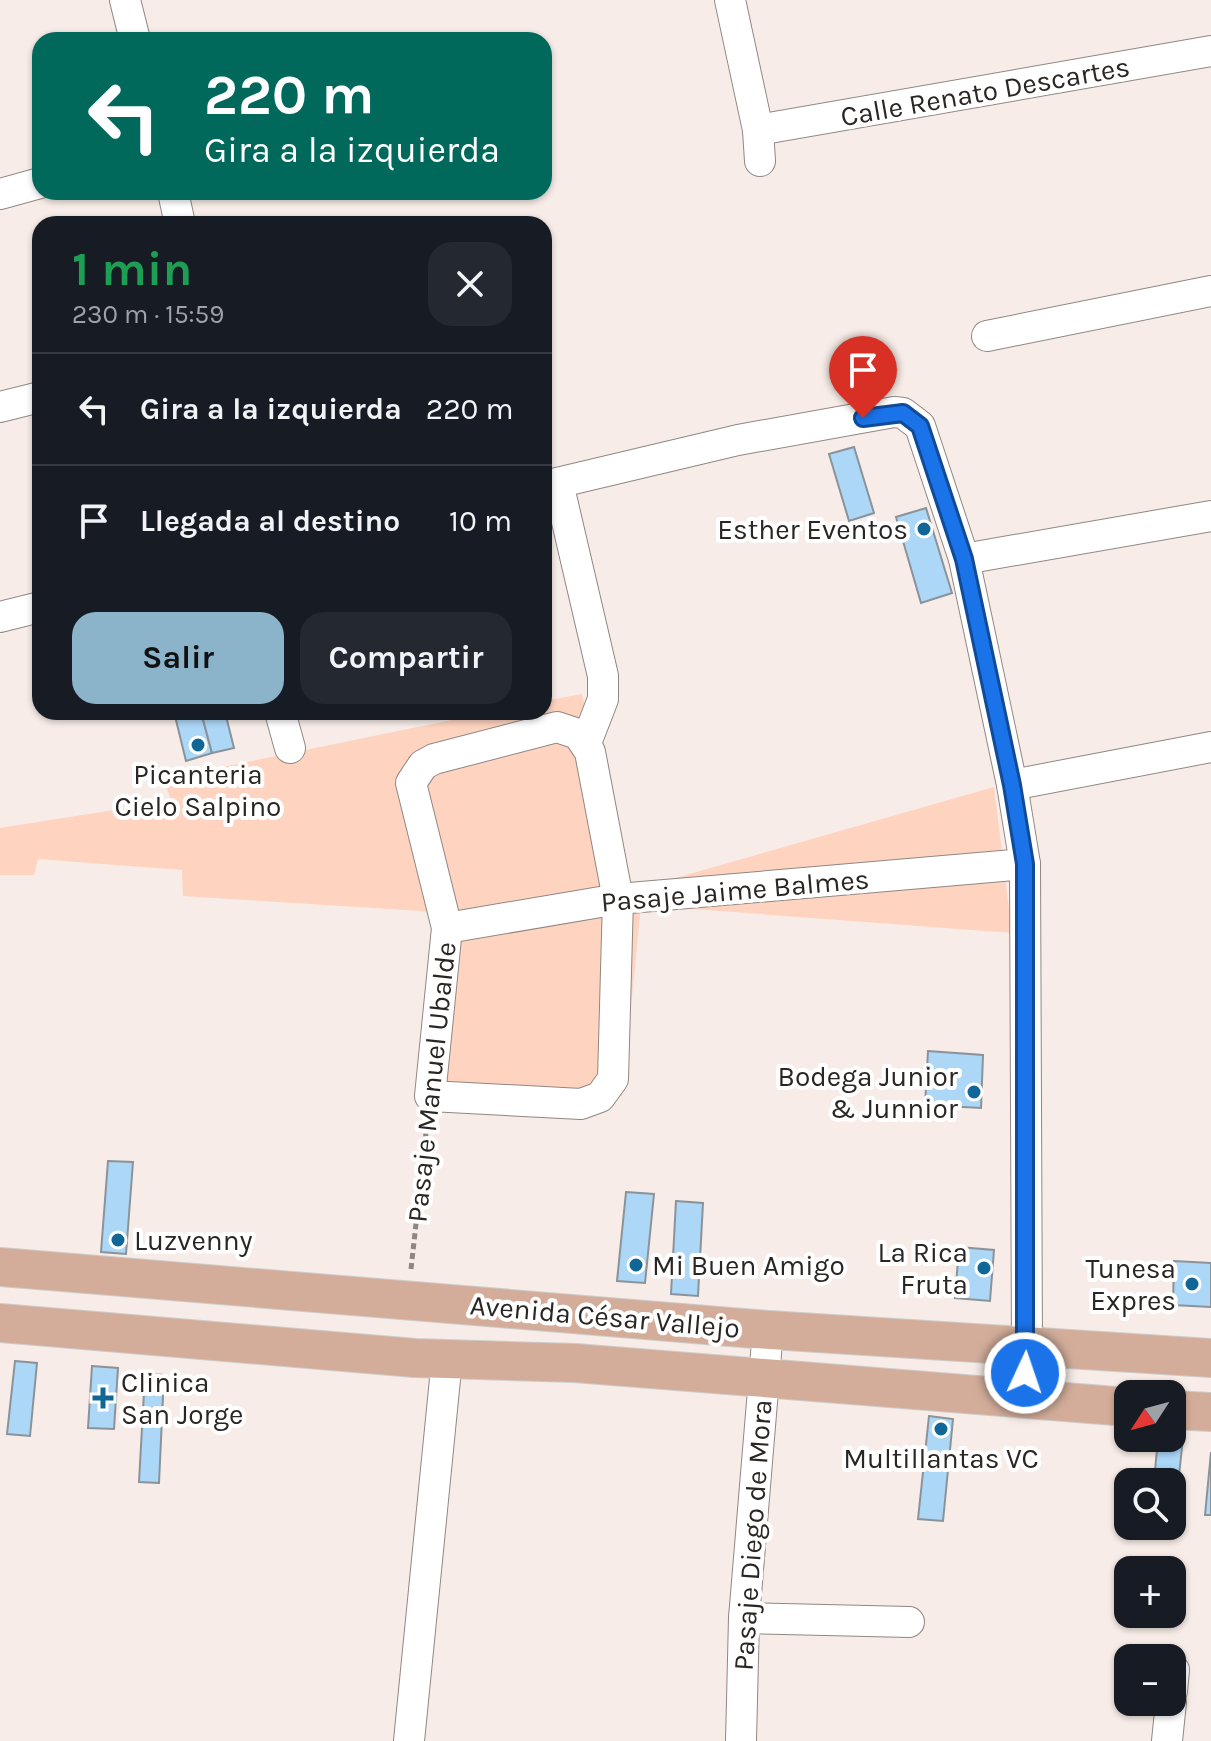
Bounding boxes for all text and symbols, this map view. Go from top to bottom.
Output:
street label: Calle Renato Descartes [838,50,1132,133]
text: 220 m [204,62,375,127]
icon: left [72,64,176,168]
text: Gira a la izquierda [204,129,500,171]
text: 1 min [72,241,192,297]
button: close [428,242,512,326]
text: 230 m · 15:59 [72,299,224,330]
pin [829,336,897,418]
icon: arrive [841,348,885,392]
icon: left [72,387,116,431]
text: Gira a la izquierda [140,391,402,427]
text: 220 m [426,391,514,427]
icon: arrive [72,499,116,543]
text: Llegada al destino [140,503,400,539]
text: 10 m [449,503,512,539]
place label: Esther Eventos [717,513,908,546]
marker: Esther Eventos [915,520,933,538]
button: Salir [72,612,284,704]
button: Compartir [300,612,512,704]
marker: Picanteria Cielo Salpino [189,736,207,754]
place label: Picanteria Cielo Salpino [115,758,281,823]
street label: Pasaje Jaime Balmes [600,862,871,919]
street label: Pasaje Manuel Ubalde [400,940,463,1224]
place label: Bodega Junior & Junnior [778,1060,959,1125]
marker: Bodega Junior & Junnior [965,1083,983,1101]
place label: Luzvenny [134,1224,253,1257]
marker: Luzvenny [109,1231,127,1249]
place label: La Rica Fruta [877,1236,968,1301]
place label: Mi Buen Amigo [652,1249,845,1282]
place label: Tunesa Expres [1086,1252,1176,1317]
marker: Mi Buen Amigo [627,1256,645,1274]
marker: La Rica Fruta [975,1259,993,1277]
marker: Tunesa Expres [1183,1275,1201,1293]
street label: Avenida César Vallejo [469,1288,741,1345]
position arrow [983,1331,1067,1415]
place label: Clinica San Jorge [121,1366,243,1431]
north arrow [1114,1380,1186,1452]
map controls [1114,1380,1186,1716]
marker: Clinica San Jorge [92,1387,114,1409]
street label: Pasaje Diego de Mora [727,1398,778,1672]
marker: Multillantas VC [932,1420,950,1438]
place label: Multillantas VC [843,1442,1039,1475]
button: search [1114,1468,1186,1540]
button: + [1114,1556,1186,1628]
button: − [1114,1644,1186,1716]

